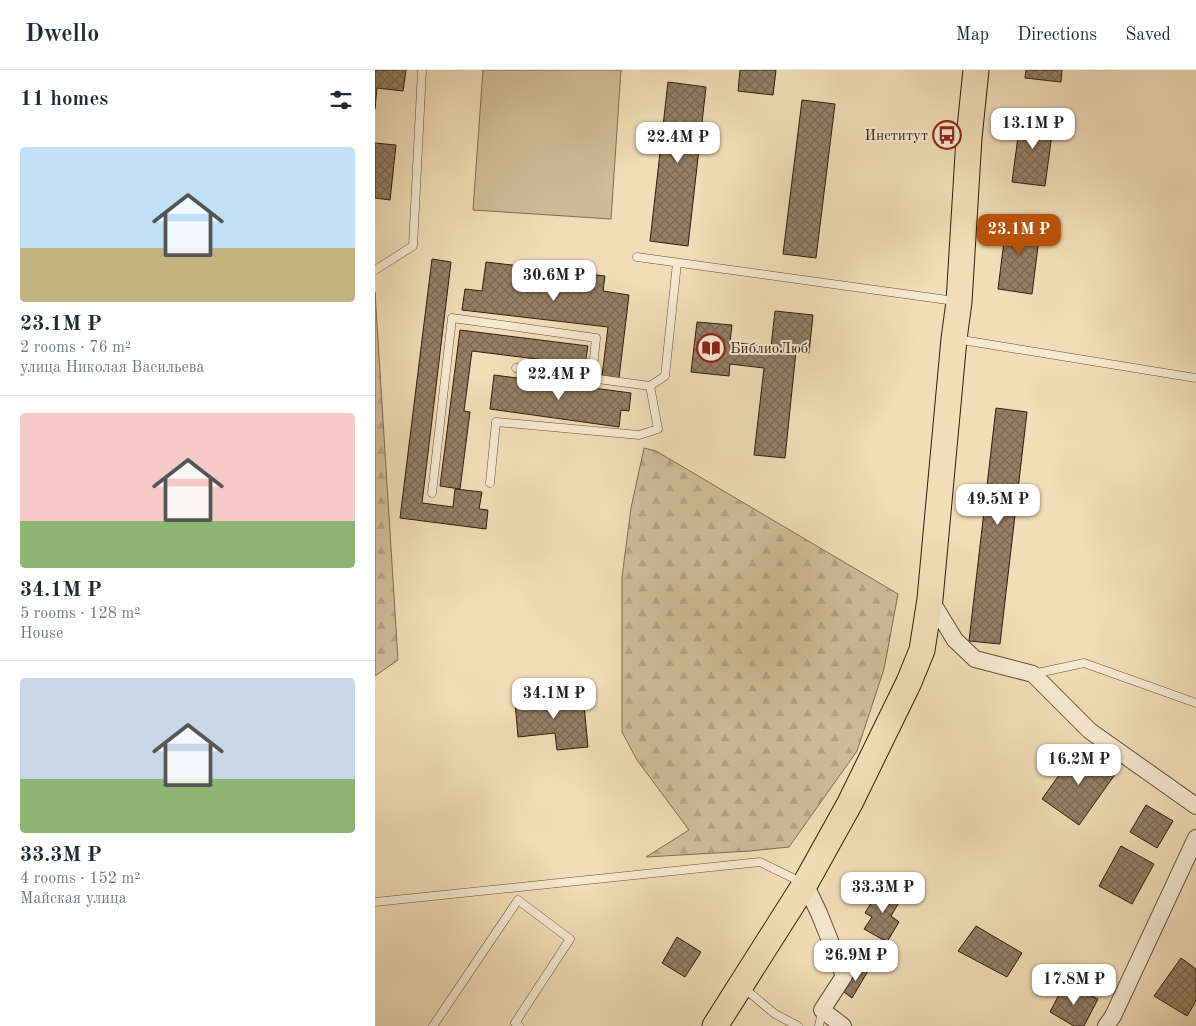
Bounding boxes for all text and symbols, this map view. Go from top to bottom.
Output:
text: Dwello [25,23,99,47]
text: Map [956,26,989,44]
text: Directions [1017,26,1097,44]
text: Saved [1125,26,1171,44]
icon: filters [327,86,355,114]
text: 11 homes [20,89,108,110]
pin: 13.1M ₽ [987,108,1079,150]
text: 13.1M ₽ [1002,116,1064,132]
bus stop icon: Институт [932,120,962,150]
pin: 22.4M ₽ [632,122,724,164]
place label: Институт [864,129,928,144]
text: 22.4M ₽ [647,130,709,146]
icon: home [143,180,233,270]
pin: 23.1M ₽ [973,214,1065,256]
text: 23.1M ₽ [988,222,1050,238]
pin: 30.6M ₽ [508,260,600,302]
text: 30.6M ₽ [523,268,585,284]
text: 23.1M ₽ [20,314,102,335]
library icon: БиблиоЛюб [696,333,726,363]
text: 2 rooms · 76 m² [20,340,131,356]
place label: БиблиоЛюб [730,342,808,357]
pin: 22.4M ₽ [513,358,605,401]
text: улица Николая Васильева [20,360,204,376]
text: 22.4M ₽ [528,367,590,383]
icon: home [143,445,233,535]
pin: 49.5M ₽ [952,484,1044,526]
text: 49.5M ₽ [967,492,1029,508]
text: 34.1M ₽ [20,580,102,601]
text: 5 rooms · 128 m² [20,606,140,622]
text: House [20,626,63,642]
pin: 34.1M ₽ [508,678,600,720]
text: 34.1M ₽ [523,686,585,702]
icon: home [143,710,233,800]
pin: 16.2M ₽ [1033,744,1125,786]
text: 16.2M ₽ [1048,752,1110,768]
text: 33.3M ₽ [20,845,102,866]
text: 4 rooms · 152 m² [20,871,140,887]
pin: 33.3M ₽ [837,872,929,914]
text: 33.3M ₽ [852,880,914,896]
text: Майская улица [20,891,127,907]
pin: 26.9M ₽ [810,940,902,982]
text: 26.9M ₽ [825,948,887,964]
pin: 17.8M ₽ [1028,964,1120,1006]
text: 17.8M ₽ [1043,972,1105,988]

